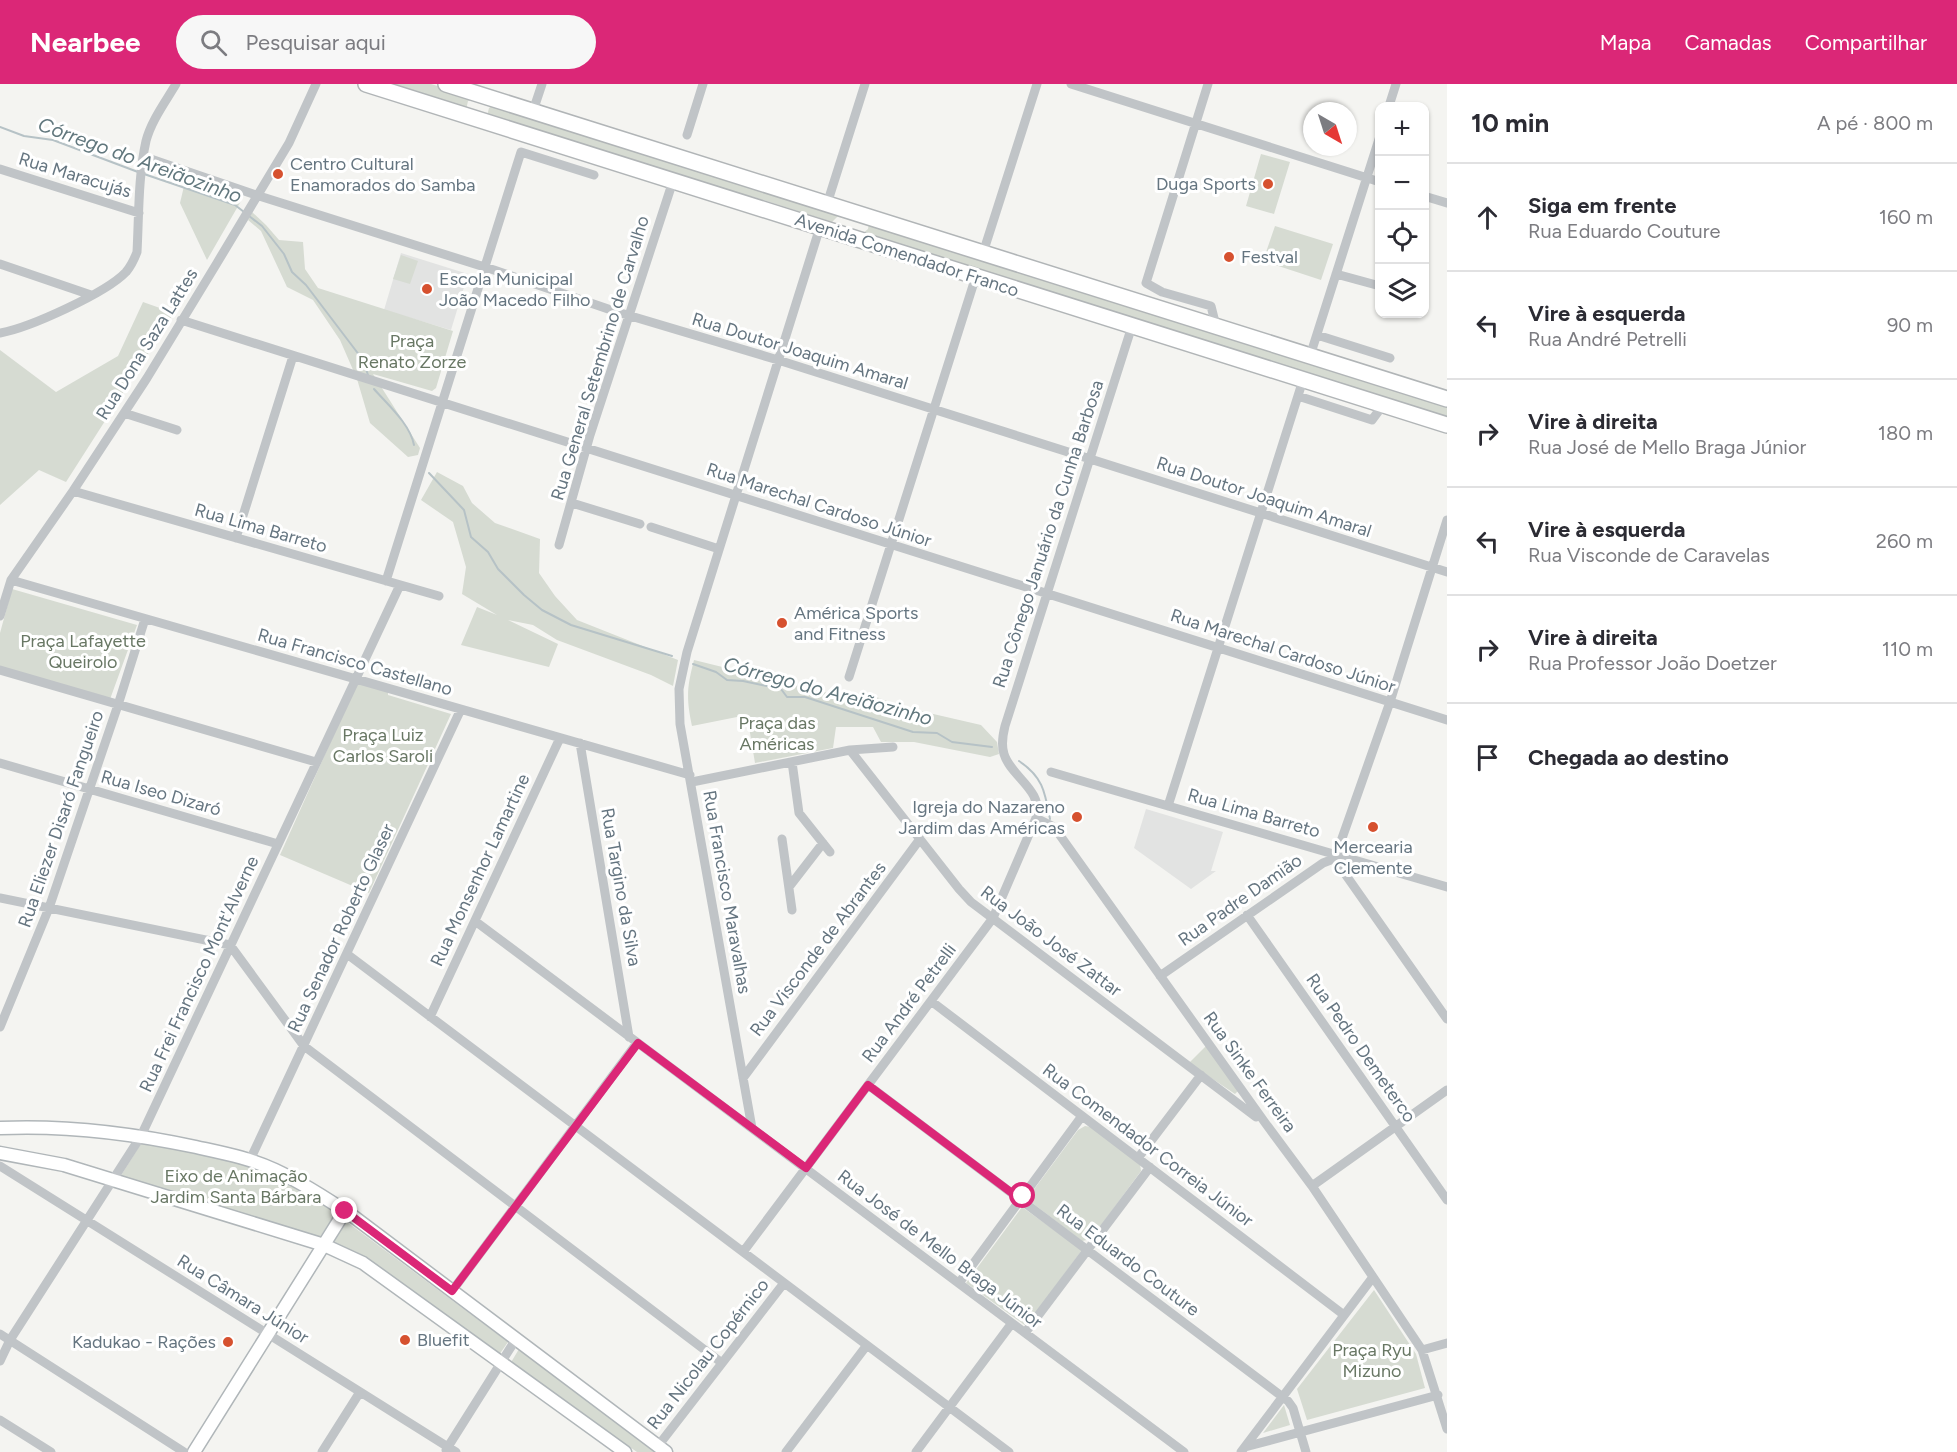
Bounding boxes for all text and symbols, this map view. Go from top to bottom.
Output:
search box [176,15,596,69]
text: Nearbee [30,25,140,59]
icon: search [197,26,230,59]
text: Pesquisar aqui [245,29,386,56]
text: Mapa [1600,30,1651,55]
text: Camadas [1684,30,1772,55]
text: Compartilhar [1805,30,1927,55]
north arrow [1303,102,1357,156]
map controls [1375,102,1429,318]
button: + [1375,102,1429,156]
text: 10 min [1471,107,1549,139]
text: A pé · 800 m [1817,111,1933,135]
water label: Córrego do Areiãozinho [35,112,245,208]
street label: Rua Maracujás [16,147,134,203]
place label: Centro Cultural Enamorados do Samba [290,153,475,196]
button: − [1375,156,1429,210]
marker: Centro Cultural Enamorados do Samba [271,167,285,181]
place label: Duga Sports [1156,173,1256,195]
marker: Duga Sports [1261,177,1275,191]
text: Siga em frente [1528,192,1676,219]
icon: ahead [1471,201,1504,234]
text: 160 m [1879,205,1933,229]
street label: Avenida Comendador Franco [792,208,1022,302]
button: locate [1375,210,1429,264]
street label: Rua General Setembrino de Carvalho [546,213,654,503]
text: Rua Eduardo Couture [1528,219,1720,243]
place label: Festval [1241,246,1298,268]
marker: Festval [1222,250,1236,264]
street label: Rua Dona Saza Lattes [91,264,203,424]
button: layers [1375,264,1429,318]
place label: Escola Municipal João Macedo Filho [439,268,591,311]
marker: Escola Municipal João Macedo Filho [420,282,434,296]
text: Vire à esquerda [1528,300,1686,327]
street label: Rua Doutor Joaquim Amaral [689,308,911,394]
icon: left [1471,309,1504,342]
text: 90 m [1887,313,1933,337]
text: Rua André Petrelli [1528,327,1687,351]
park label: Praça Renato Zorze [358,330,467,373]
street label: Rua Cônego Januário da Cunha Barbosa [988,377,1108,691]
text: Vire à direita [1528,408,1658,435]
icon: right [1471,417,1504,450]
text: 180 m [1878,421,1933,445]
text: Rua José de Mello Braga Júnior [1528,435,1806,459]
street label: Rua Doutor Joaquim Amaral [1154,452,1374,542]
street label: Rua Marechal Cardoso Júnior [704,458,934,552]
street label: Rua Lima Barreto [192,499,330,557]
text: Vire à esquerda [1528,516,1686,543]
icon: left [1471,525,1504,558]
text: 260 m [1876,529,1933,553]
text: Rua Visconde de Caravelas [1528,543,1770,567]
place label: América Sports and Fitness [794,602,918,645]
street label: Rua Marechal Cardoso Júnior [1168,604,1398,698]
marker: América Sports and Fitness [775,616,789,630]
street label: Rua Francisco Castellano [255,624,455,700]
text: Vire à direita [1528,624,1658,651]
park label: Praça Lafayette Queirolo [20,630,146,673]
icon: right [1471,633,1504,666]
text: 110 m [1882,637,1933,661]
text: Rua Professor João Doetzer [1528,651,1777,675]
water label: Córrego do Areiãozinho [721,652,935,731]
street label: Rua Eliezer Disaró Fangueiro [14,708,108,930]
park label: Praça das Américas [738,712,816,755]
park label: Praça Luiz Carlos Saroli [333,724,433,767]
icon: arrive [1471,741,1504,774]
text: Chegada ao destino [1528,744,1729,771]
street label: Rua Iseo Dizaró [98,765,224,821]
street label: Rua Monsenhor Lamartine [426,770,534,970]
street label: Rua Lima Barreto [1185,784,1323,842]
street label: Rua Francisco Maravalhas [698,789,756,995]
place label: Igreja do Nazareno Jardim das Américas [899,796,1065,839]
street label: Rua Targino da Silva [596,806,646,968]
marker: Igreja do Nazareno Jardim das Américas [1070,810,1084,824]
street label: Rua Senador Roberto Glaser [283,820,399,1036]
marker: Mercearia Clemente [1366,820,1380,834]
place label: Mercearia Clemente [1333,836,1413,879]
street label: Rua Padre Damião [1174,849,1306,951]
street label: Rua Frei Francisco Mont'Alverne [134,852,264,1096]
street label: Rua Visconde de Abrantes [745,857,891,1041]
street label: Rua João José Zattar [976,881,1126,1001]
street label: Rua André Petrelli [857,939,961,1067]
street label: Rua Pedro Demeterco [1301,969,1421,1127]
street label: Rua Sinke Ferreira [1199,1007,1301,1137]
street label: Rua Comendador Correia Júnior [1038,1059,1258,1231]
park label: Eixo de Animação Jardim Santa Bárbara [151,1165,321,1208]
street label: Rua José de Mello Braga Júnior [833,1165,1047,1333]
route start [1009,1182,1035,1208]
route end [331,1197,357,1223]
street label: Rua Eduardo Couture [1052,1199,1204,1321]
street label: Rua Câmara Júnior [173,1250,313,1348]
street label: Rua Nicolau Copérnico [642,1274,774,1434]
place label: Bluefit [417,1329,470,1351]
place label: Kadukao - Rações [72,1331,216,1353]
marker: Bluefit [398,1333,412,1347]
marker: Kadukao - Rações [221,1335,235,1349]
park label: Praça Ryu Mizuno [1332,1339,1412,1382]

